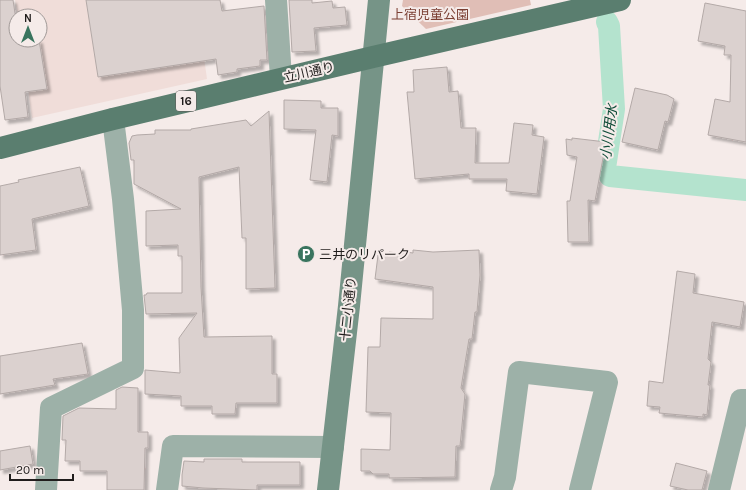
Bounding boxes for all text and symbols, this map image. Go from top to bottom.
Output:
park label: 上宿児童公園 [391,7,469,22]
north arrow [8,8,48,48]
text: N [24,12,32,25]
street label: 立川通り [282,59,336,85]
road number: 16 [176,91,196,111]
water label: 小川用水 [597,101,621,161]
parking icon: 三井のリパーク [296,244,316,264]
place label: 三井のリパーク [319,247,410,262]
street label: 十二小通り [337,276,359,342]
scale bar [10,456,73,482]
text: 20 m [16,463,44,477]

